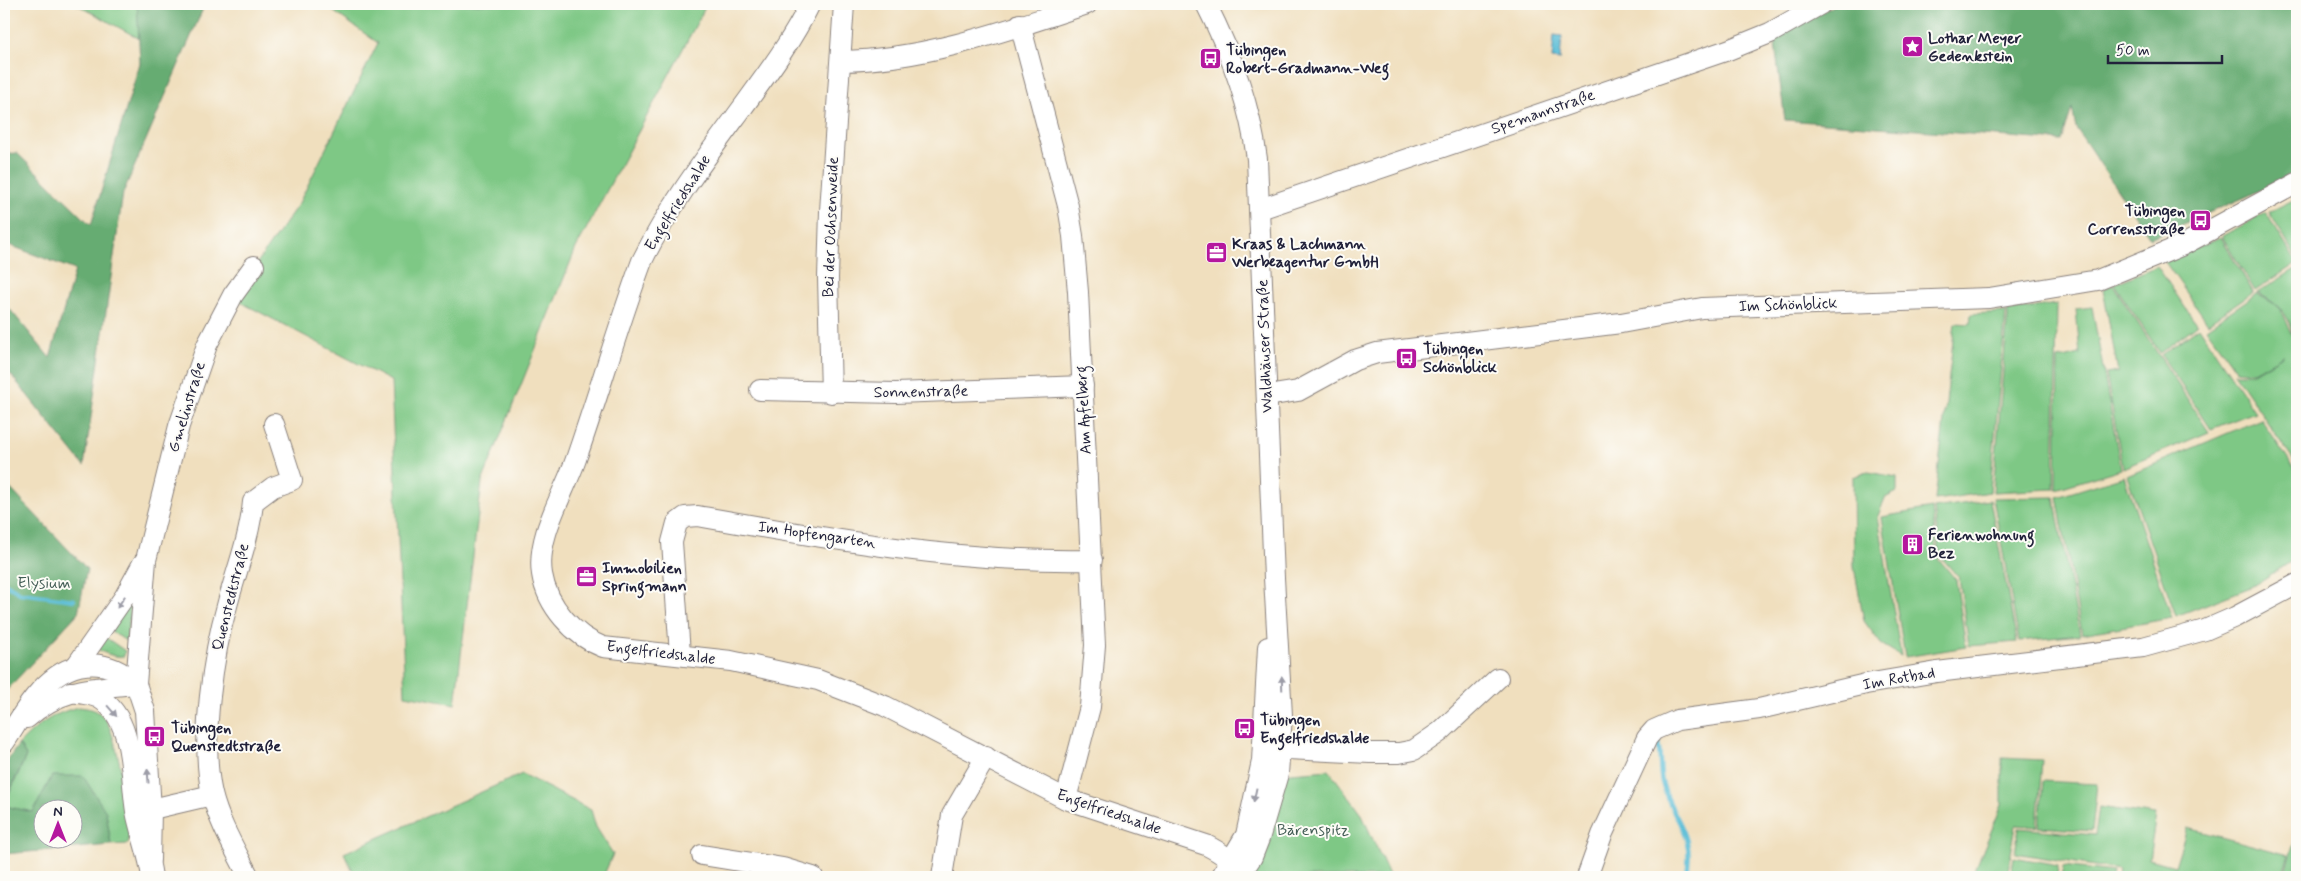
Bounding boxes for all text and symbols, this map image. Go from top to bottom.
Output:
place label: Lothar Meyer Gedenkstein [1928,28,2022,67]
scale bar [2108,32,2222,64]
place icon: Lothar Meyer Gedenkstein [1900,35,1924,59]
place label: Tübingen Robert-Gradmann-Weg [1226,40,1389,81]
text: 50 m [2116,41,2150,61]
bus stop icon: Tübingen Robert-Gradmann-Weg [1198,47,1222,71]
street label: Spemannstraße [1488,84,1598,140]
street label: Engelfriedshalde [640,151,717,256]
street label: Bei der Ochsenweide [818,156,844,298]
place label: Tübingen Corrensstraße [2088,201,2185,240]
bus stop icon: Tübingen Corrensstraße [2189,208,2213,232]
place label: Kraas & Lachmann Werbeagentur GmbH [1231,234,1379,274]
office icon: Kraas & Lachmann Werbeagentur GmbH [1204,241,1228,265]
street label: Waldhäuser Straße [1252,279,1278,413]
street label: Im Schönblick [1738,293,1838,317]
place label: Tübingen Schönblick [1423,339,1498,378]
bus stop icon: Tübingen Schönblick [1395,346,1419,370]
street label: Gmelinstraße [163,359,211,455]
street label: Am Apfelberg [1071,365,1098,455]
street label: Sonnenstraße [873,381,969,403]
street label: Im Hopfengarten [757,516,878,555]
place label: Ferienwohnung Bez [1928,525,2035,564]
building icon: Ferienwohnung Bez [1900,532,1924,556]
street label: Quenstedtstraße [207,541,255,653]
place label: Immobilien Springmann [602,558,687,599]
office icon: Immobilien Springmann [574,565,598,589]
park label: Elysium [17,573,71,594]
one-way arrow [116,595,126,608]
street label: Engelfriedshalde [605,636,717,671]
street label: Im Rotbad [1861,662,1937,696]
one-way arrow [1277,675,1285,691]
one-way arrow [107,705,118,718]
place label: Tübingen Engelfriedshalde [1260,710,1370,751]
bus stop icon: Tübingen Engelfriedshalde [1232,717,1256,741]
place label: Tübingen Quenstedtstraße [171,718,281,757]
bus stop icon: Tübingen Quenstedtstraße [143,725,167,749]
one-way arrow [144,768,152,784]
street label: Engelfriedshalde [1053,784,1164,841]
one-way arrow [1250,788,1258,804]
north arrow [32,798,82,848]
text: N [53,803,63,821]
park label: Bärenspitz [1277,820,1349,841]

